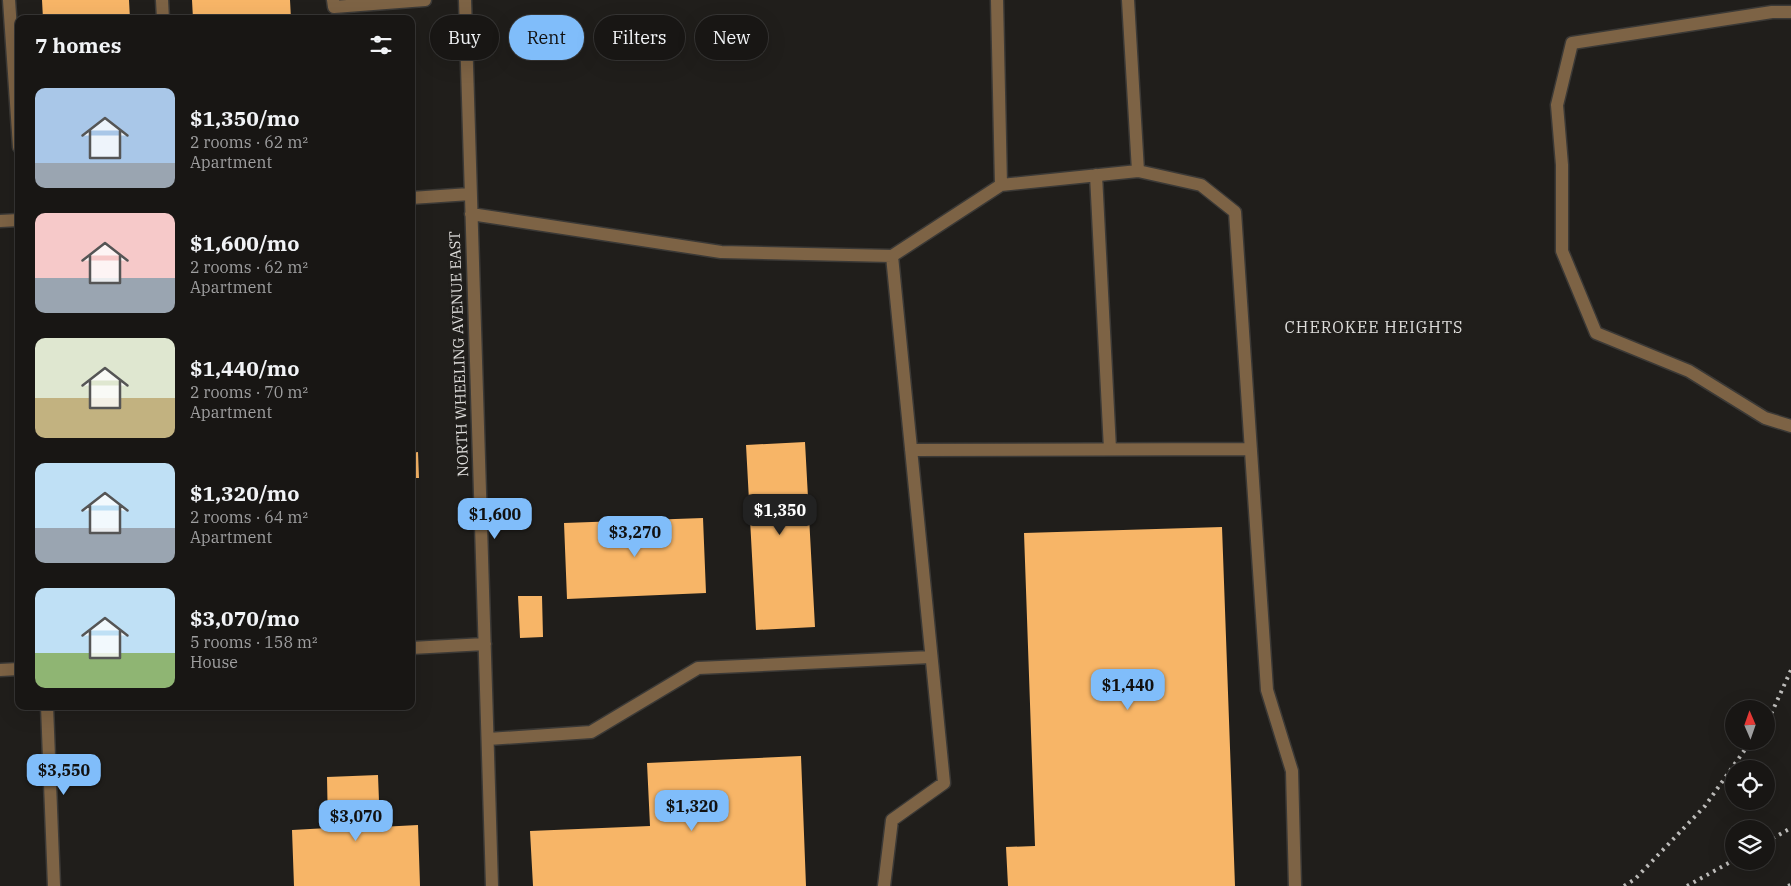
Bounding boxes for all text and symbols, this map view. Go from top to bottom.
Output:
chip: Buy [430,15,499,60]
chip: Rent [509,15,584,60]
chip: Filters [594,15,685,60]
chip: New [695,15,768,60]
text: 7 homes [35,31,121,59]
icon: filters [367,31,395,59]
text: $1,350/mo [190,104,299,132]
icon: home [75,108,135,168]
text: 2 rooms · 62 m² [190,132,308,152]
text: Apartment [190,152,272,172]
text: $1,600/mo [190,229,299,257]
street label: NORTH WHEELING AVENUE EAST [445,231,472,477]
icon: home [75,233,135,293]
text: 2 rooms · 62 m² [190,257,308,277]
text: Apartment [190,277,272,297]
district label: CHEROKEE HEIGHTS [1284,317,1464,337]
text: $1,440/mo [190,354,299,382]
icon: home [75,358,135,418]
text: 2 rooms · 70 m² [190,382,308,402]
text: Apartment [190,402,272,422]
text: $1,320/mo [190,479,299,507]
icon: home [75,483,135,543]
pin: $1,350 [739,494,821,536]
pin: $1,600 [454,498,536,540]
text: $1,350 [754,500,806,520]
text: $1,600 [469,504,521,524]
text: 2 rooms · 64 m² [190,507,308,527]
pin: $3,270 [594,516,676,558]
text: $3,270 [609,522,661,542]
text: Apartment [190,527,272,547]
text: $3,070/mo [190,604,299,632]
icon: home [75,608,135,668]
text: 5 rooms · 158 m² [190,632,318,652]
text: House [190,652,238,672]
pin: $1,440 [1087,668,1169,711]
text: $1,440 [1102,675,1154,695]
north arrow [1725,700,1775,750]
map controls [1725,700,1775,870]
pin: $3,550 [23,754,105,796]
text: $3,550 [38,760,90,780]
button: locate [1725,760,1775,810]
pin: $1,320 [651,790,733,832]
text: $1,320 [666,796,718,816]
pin: $3,070 [315,800,397,842]
text: $3,070 [330,806,382,826]
button: layers [1725,820,1775,870]

